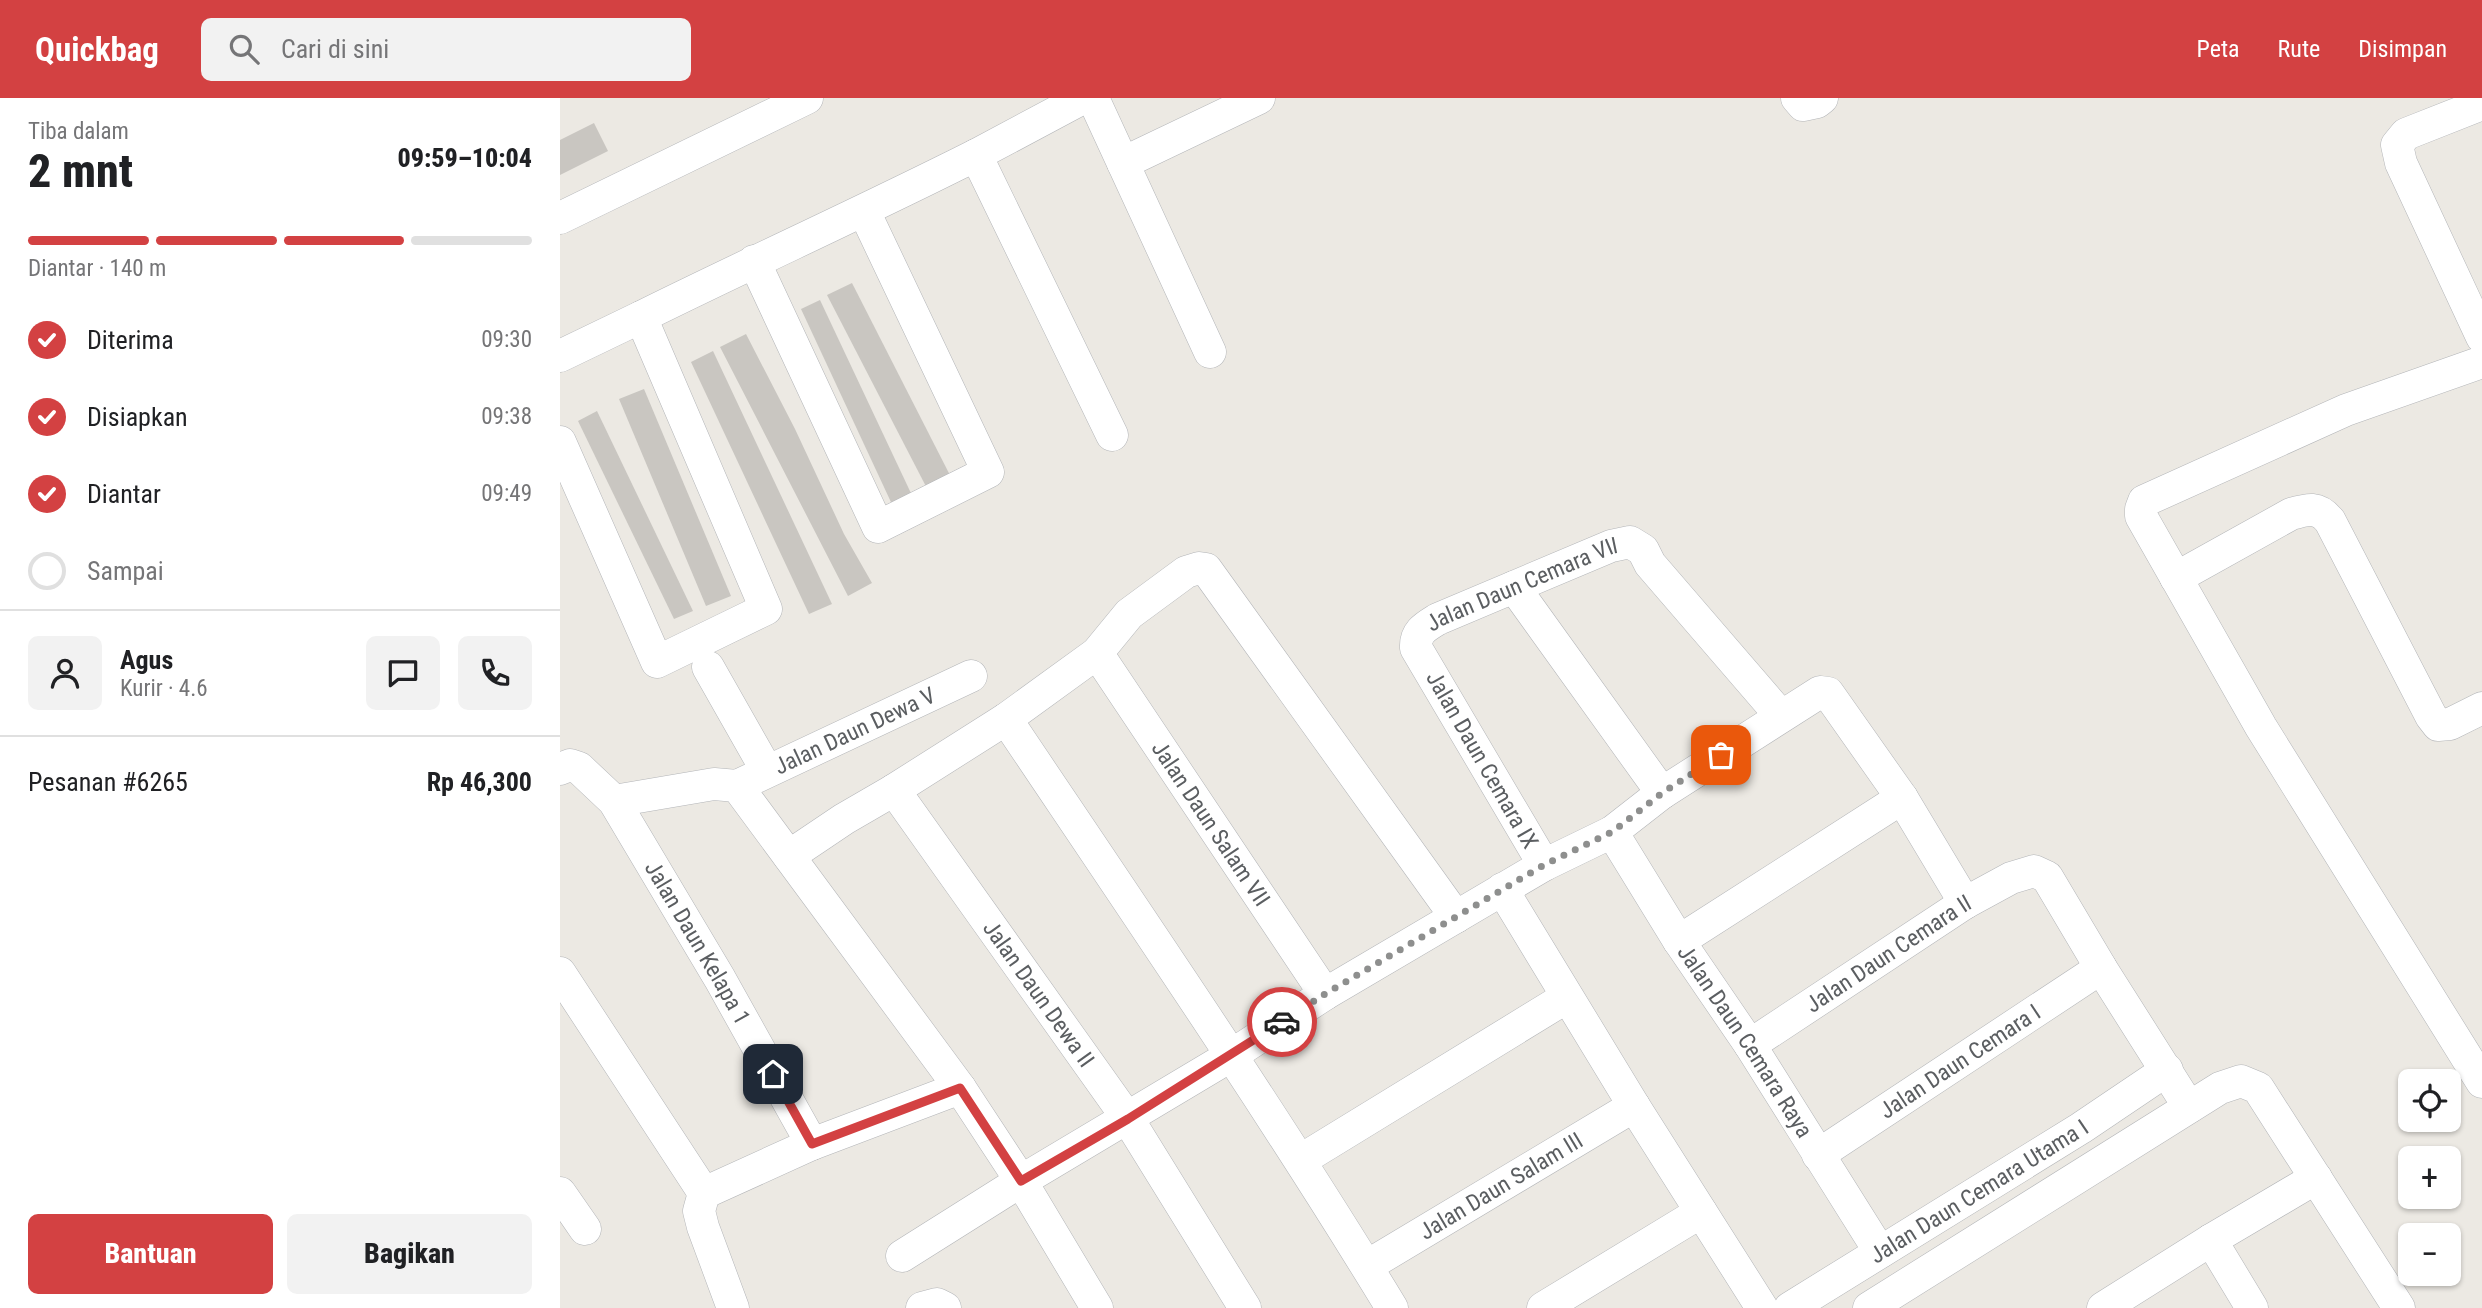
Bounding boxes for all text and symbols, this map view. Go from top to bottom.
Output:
search box [201,18,691,81]
text: Quickbag [35,30,159,69]
icon: search [225,30,263,68]
text: Cari di sini [281,34,389,64]
text: Peta [2197,35,2240,63]
text: Rute [2278,35,2320,63]
text: Disimpan [2358,35,2447,63]
text: Tiba dalam [28,118,129,145]
text: 09:59–10:04 [398,143,532,173]
text: 2 mnt [28,144,133,198]
text: Diantar · 140 m [28,255,166,282]
icon: check [28,321,66,359]
text: Diterima [87,325,174,355]
text: 09:30 [481,326,532,353]
icon: check [28,398,66,436]
text: Disiapkan [87,402,188,432]
text: 09:38 [481,403,532,430]
icon: check [28,475,66,513]
text: Diantar [87,479,161,509]
text: 09:49 [481,480,532,507]
street label: Jalan Daun Cemara VII [1421,531,1620,637]
text: Sampai [87,556,164,586]
button: person [28,636,102,710]
button: chat [366,636,440,710]
button: phone [458,636,532,710]
text: Agus [120,645,173,675]
street label: Jalan Daun Cemara IX [1420,667,1544,853]
text: Kurir · 4.6 [120,675,208,702]
street label: Jalan Daun Dewa V [770,681,940,780]
pin [1691,725,1751,785]
street label: Jalan Daun Salam VII [1146,736,1276,911]
icon: bag [1702,736,1740,774]
text: Pesanan #6265 [28,767,188,797]
text: Rp 46,300 [427,767,532,797]
street label: Jalan Daun Kelapa 1 [639,856,756,1029]
street label: Jalan Daun Cemara II [1800,889,1976,1018]
street label: Jalan Daun Dewa II [978,915,1100,1072]
street label: Jalan Daun Cemara Raya [1672,940,1818,1143]
courier [1247,987,1317,1057]
street label: Jalan Daun Cemara I [1874,998,2045,1124]
icon: car [1263,1003,1301,1041]
pin [743,1044,803,1104]
icon: home [754,1055,792,1093]
map controls [2398,1069,2461,1286]
button: locate [2398,1069,2461,1132]
street label: Jalan Daun Cemara Utama I [1865,1114,2093,1269]
street label: Jalan Daun Salam III [1414,1126,1587,1245]
button: + [2398,1146,2461,1209]
button: Bantuan [28,1214,273,1294]
button: Bagikan [287,1214,532,1294]
button: − [2398,1223,2461,1286]

